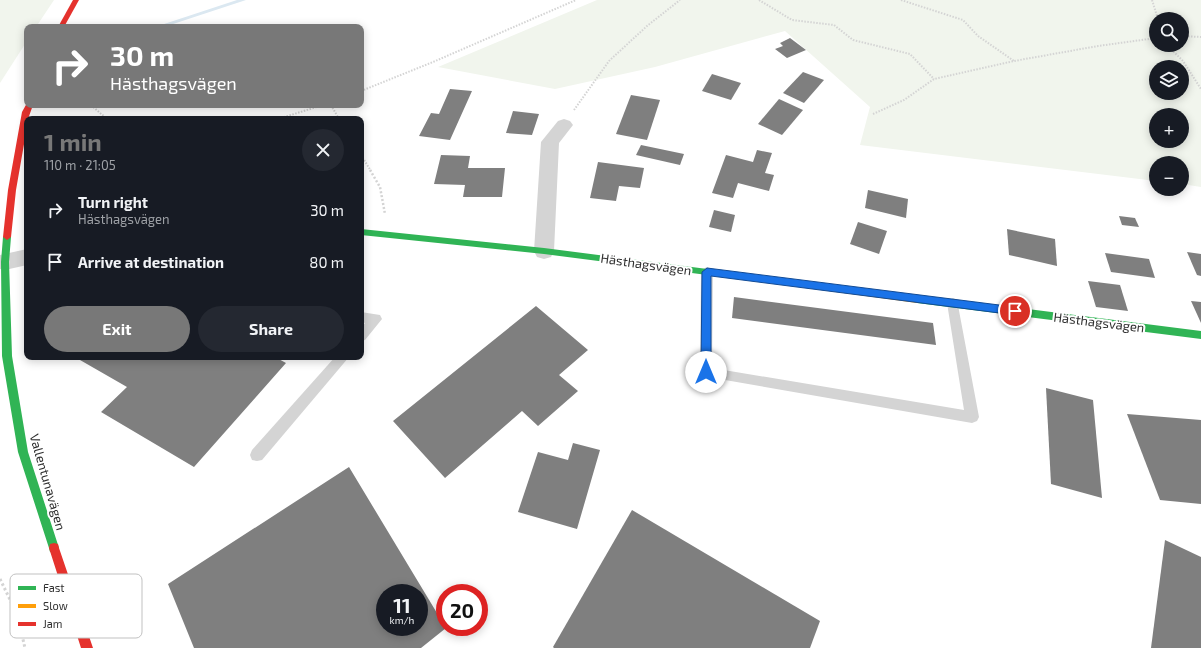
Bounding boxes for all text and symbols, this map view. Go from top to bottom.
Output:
map controls [1149,12,1189,196]
button: search [1149,12,1189,52]
text: 30 m [110,38,174,72]
icon: right [44,40,96,92]
button: layers [1149,60,1189,100]
text: Hästhagsvägen [110,72,237,94]
button: + [1149,108,1189,148]
text: 1 min [44,127,102,156]
button: close [302,129,344,171]
button: − [1149,156,1189,196]
text: 110 m · 21:05 [44,157,116,173]
text: Turn right [78,193,148,211]
icon: right [44,199,66,221]
text: 30 m [310,201,344,219]
text: Hästhagsvägen [78,211,170,227]
street label: Hästhagsvägen [600,250,692,278]
icon: arrive [44,251,66,273]
text: Arrive at destination [78,253,224,271]
text: 80 m [309,253,344,271]
pin [998,294,1032,328]
icon: arrive [1004,300,1026,322]
button: Exit [44,306,190,352]
button: Share [198,306,344,352]
street label: Hästhagsvägen [1053,308,1145,336]
position arrow [685,351,727,393]
street label: Vallentunavägen [27,432,69,532]
legend [10,574,142,638]
text: Fast [43,581,65,594]
speed limit sign: 20 [436,584,488,636]
text: 11 [393,593,411,617]
text: Slow [43,599,68,612]
text: km/h [390,614,414,626]
text: Jam [43,617,62,630]

